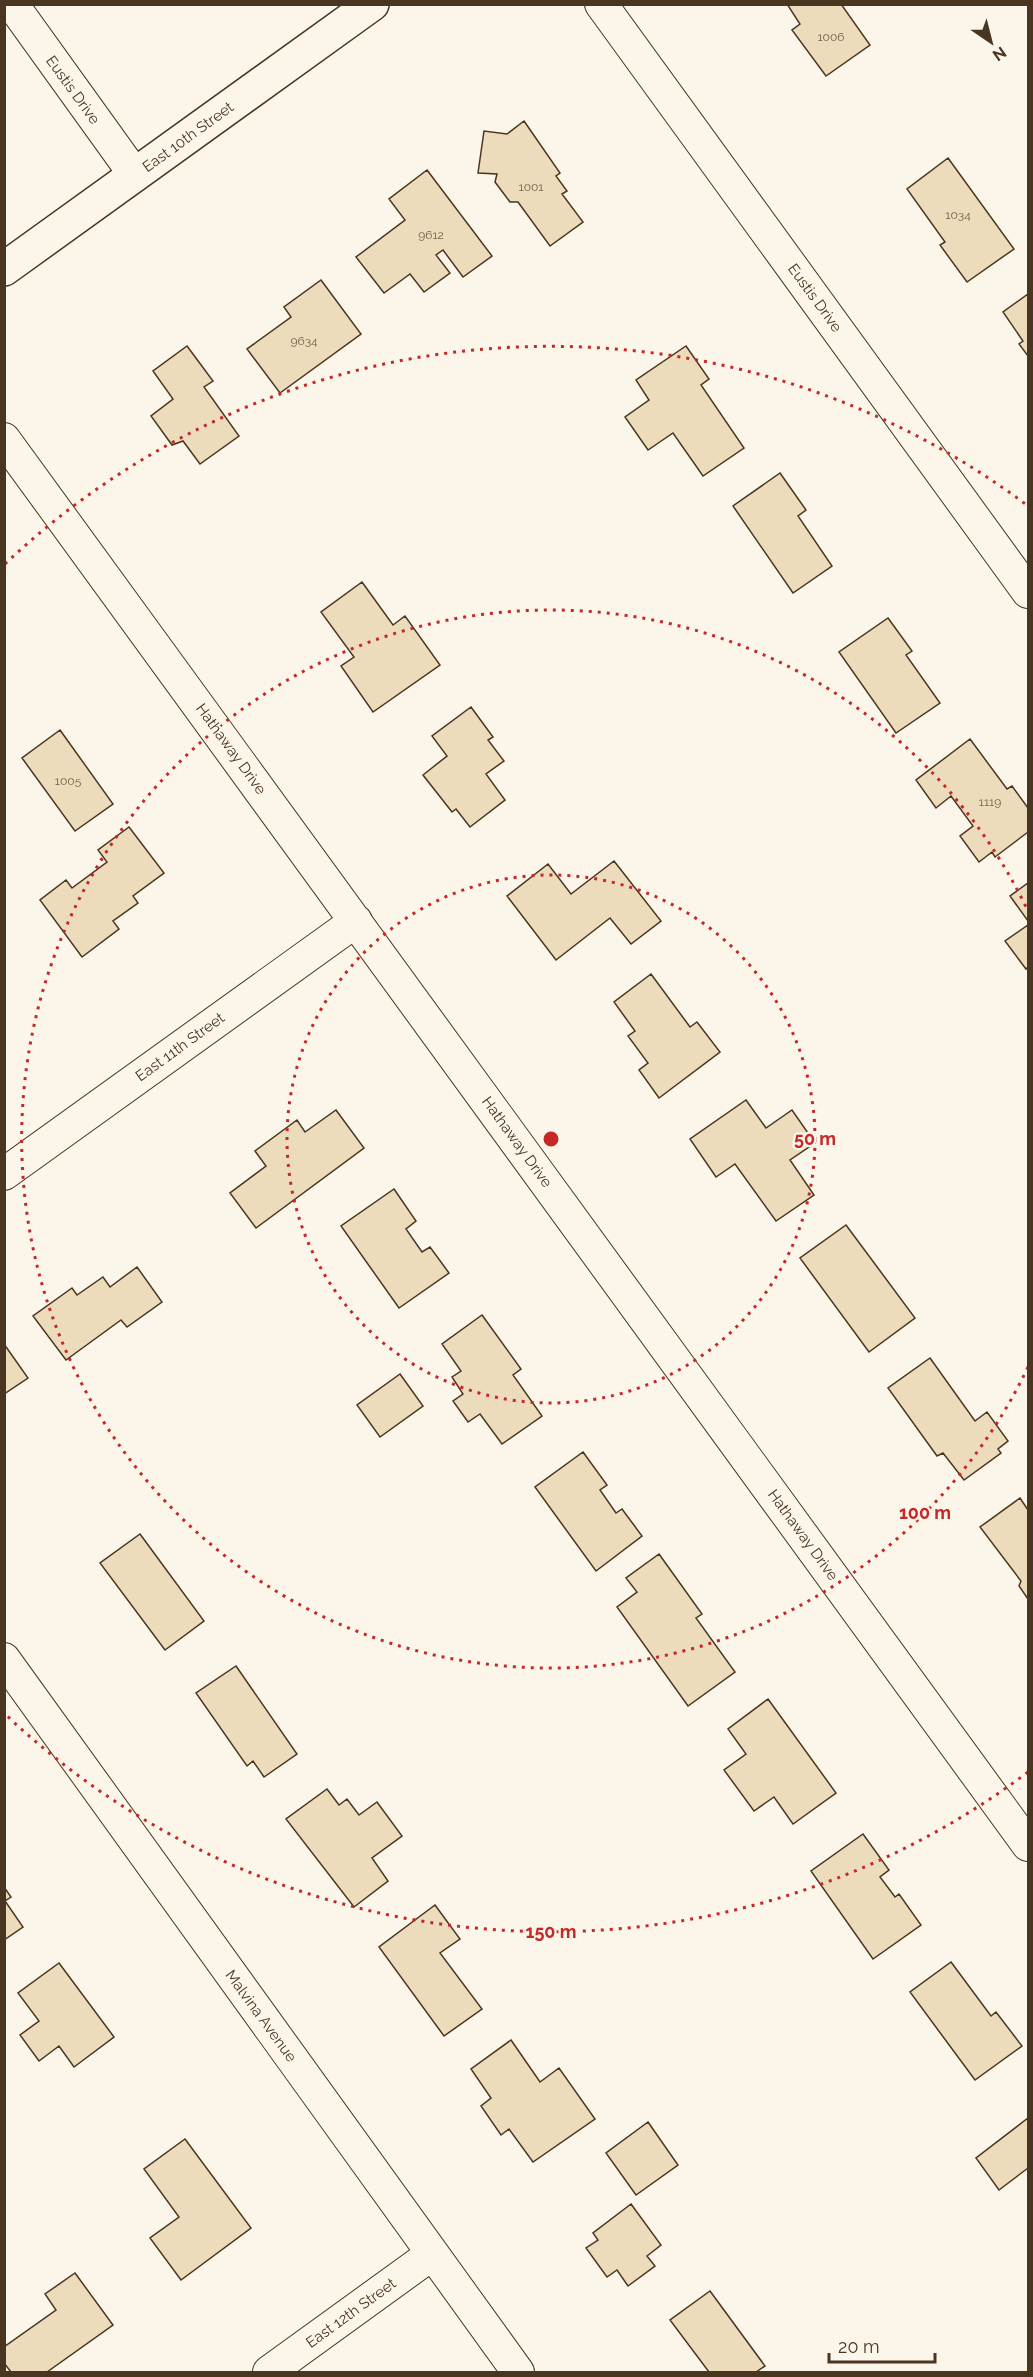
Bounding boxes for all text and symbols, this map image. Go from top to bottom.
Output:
north arrow [961,12,1021,72]
house number: 1006 [817,30,845,44]
text: N [989,43,1010,65]
street label: Eustis Drive [42,52,104,128]
street label: East 10th Street [139,98,237,176]
house number: 1001 [519,180,543,194]
house number: 1034 [945,208,971,222]
house number: 9612 [418,228,444,242]
street label: Eustis Drive [784,260,846,336]
house number: 9634 [290,334,318,348]
street label: Hathaway Drive [192,700,270,798]
house number: 1005 [55,774,82,788]
house number: 1119 [979,795,1001,809]
street label: East 11th Street [132,1009,228,1085]
street label: Hathaway Drive [478,1093,556,1191]
text: 50 m [794,1128,836,1149]
centre of rings [541,1129,561,1149]
street label: Hathaway Drive [764,1486,842,1584]
text: 100 m [899,1502,951,1523]
text: 150 m [526,1921,577,1942]
street label: Malvina Avenue [222,1967,301,2066]
street label: East 12th Street [303,2274,399,2352]
scale bar [829,2326,936,2364]
text: 20 m [838,2336,880,2357]

